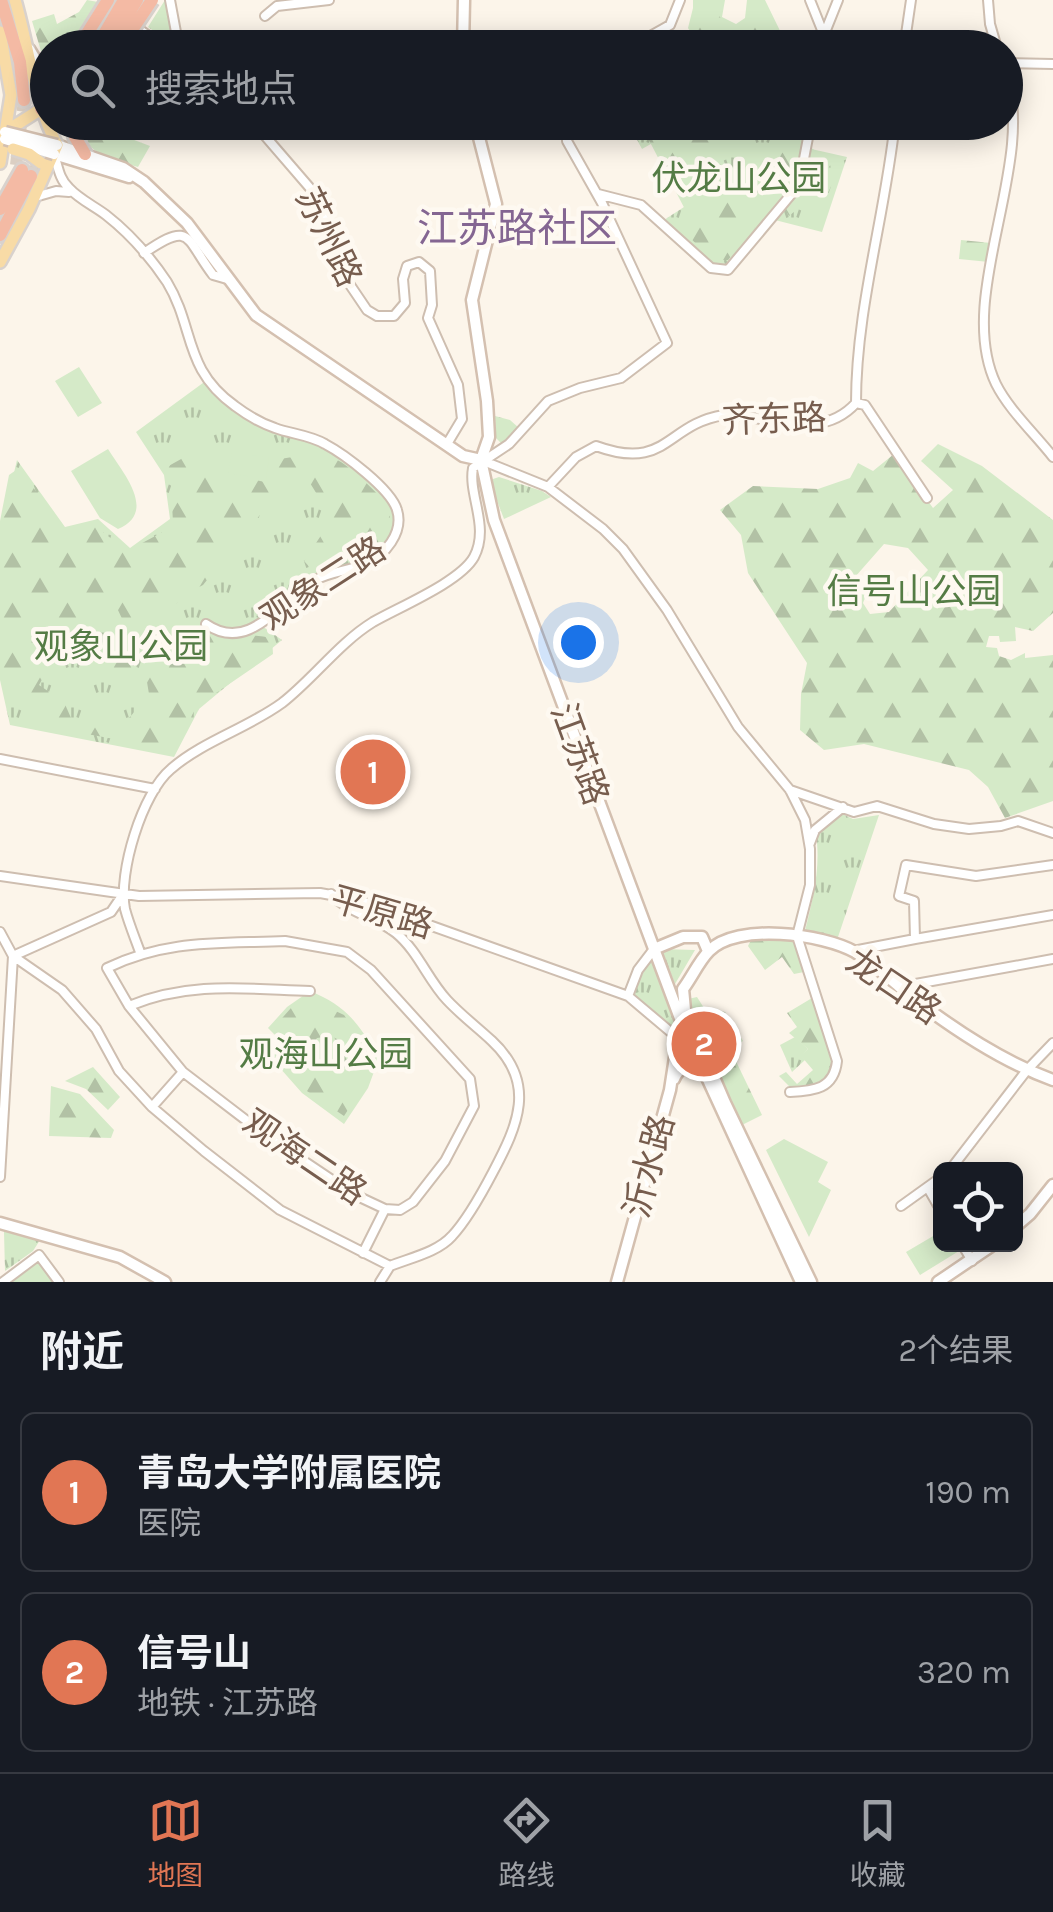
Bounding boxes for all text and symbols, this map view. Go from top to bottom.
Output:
search box [30,30,1023,140]
icon: search [65,58,120,113]
text: 搜索地点 [145,67,297,112]
park label: 伏龙山公园 [651,158,827,199]
street label: 苏州路 [287,181,370,293]
district label: 江苏路社区 [417,205,617,252]
street label: 齐东路 [721,397,827,442]
street label: 观象二路 [253,528,393,639]
park label: 信号山公园 [826,571,1002,612]
your location [553,617,604,668]
park label: 观象山公园 [33,626,209,667]
street label: 江苏路 [542,698,617,811]
pin: 1 [340,734,406,810]
street label: 平原路 [326,878,438,947]
street label: 龙口路 [839,940,949,1033]
pin: 2 [672,1006,736,1082]
park label: 观海山公园 [238,1034,414,1075]
street label: 观海二路 [235,1101,374,1214]
street label: 沂水路 [616,1110,683,1222]
map controls [933,1162,1023,1252]
button: locate [933,1162,1023,1252]
text: 附近 [40,1327,124,1377]
text: 2个结果 [898,1332,1013,1369]
text: 青岛大学附属医院 [137,1451,441,1496]
text: 1 [69,1474,80,1511]
text: 190 m [925,1474,1011,1511]
text: 医院 [137,1505,201,1542]
text: 信号山 [137,1631,251,1676]
text: 2 [65,1654,84,1691]
text: 320 m [917,1654,1011,1691]
text: 地铁 · 江苏路 [137,1685,318,1722]
tab: 地图 [147,1793,204,1893]
tab: 路线 [498,1793,555,1893]
tab: 收藏 [849,1793,906,1893]

